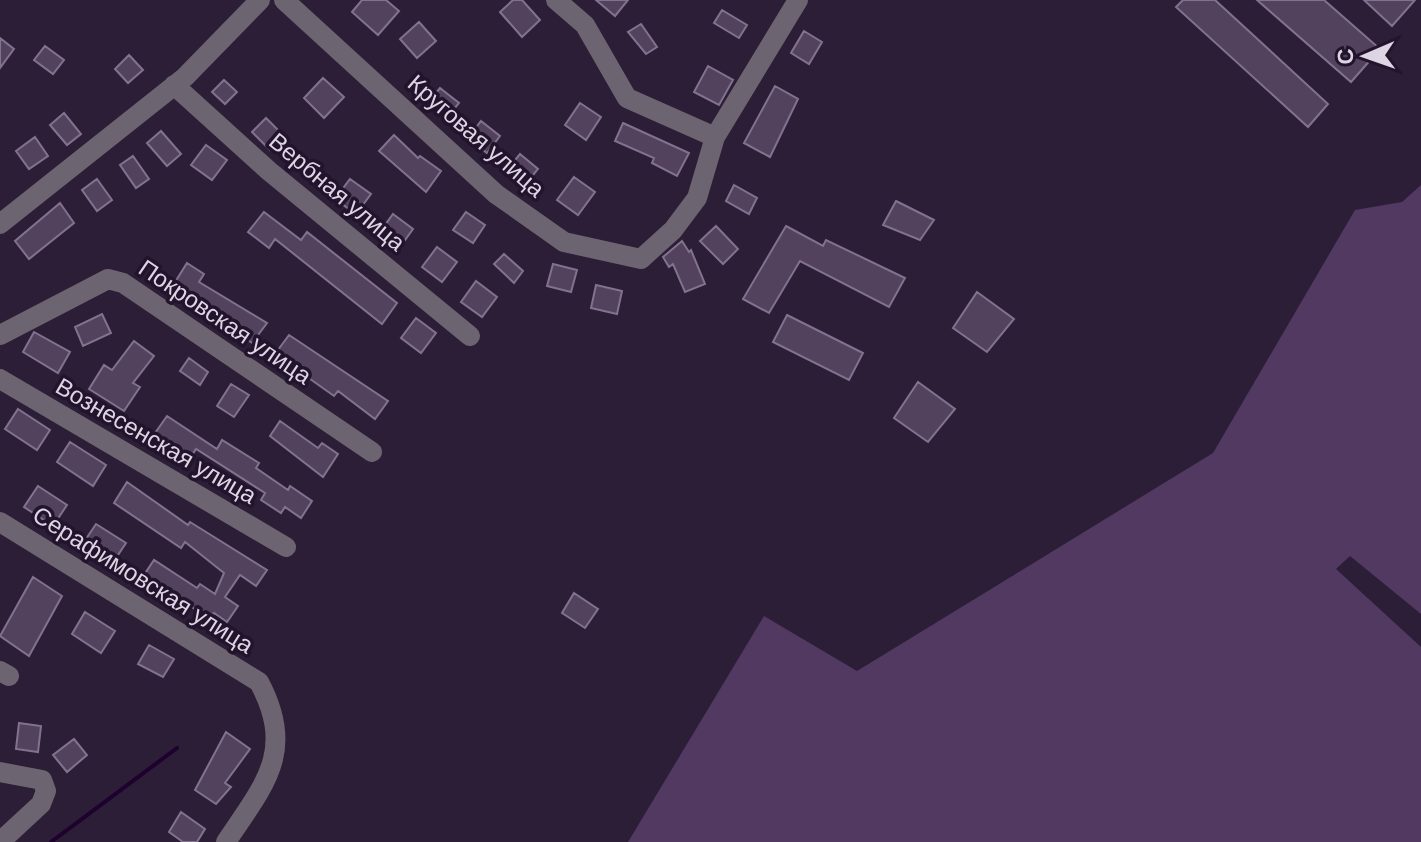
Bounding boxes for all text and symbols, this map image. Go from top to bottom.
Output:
north arrow [1325,16,1405,96]
text: С [1331,48,1360,65]
street label: Круговая улица [401,68,552,204]
street label: Вербная улица [263,126,412,258]
street label: Покровская улица [133,252,318,391]
street label: Вознесенская улица [50,370,263,511]
street label: Серафимовская улица [27,499,260,661]

